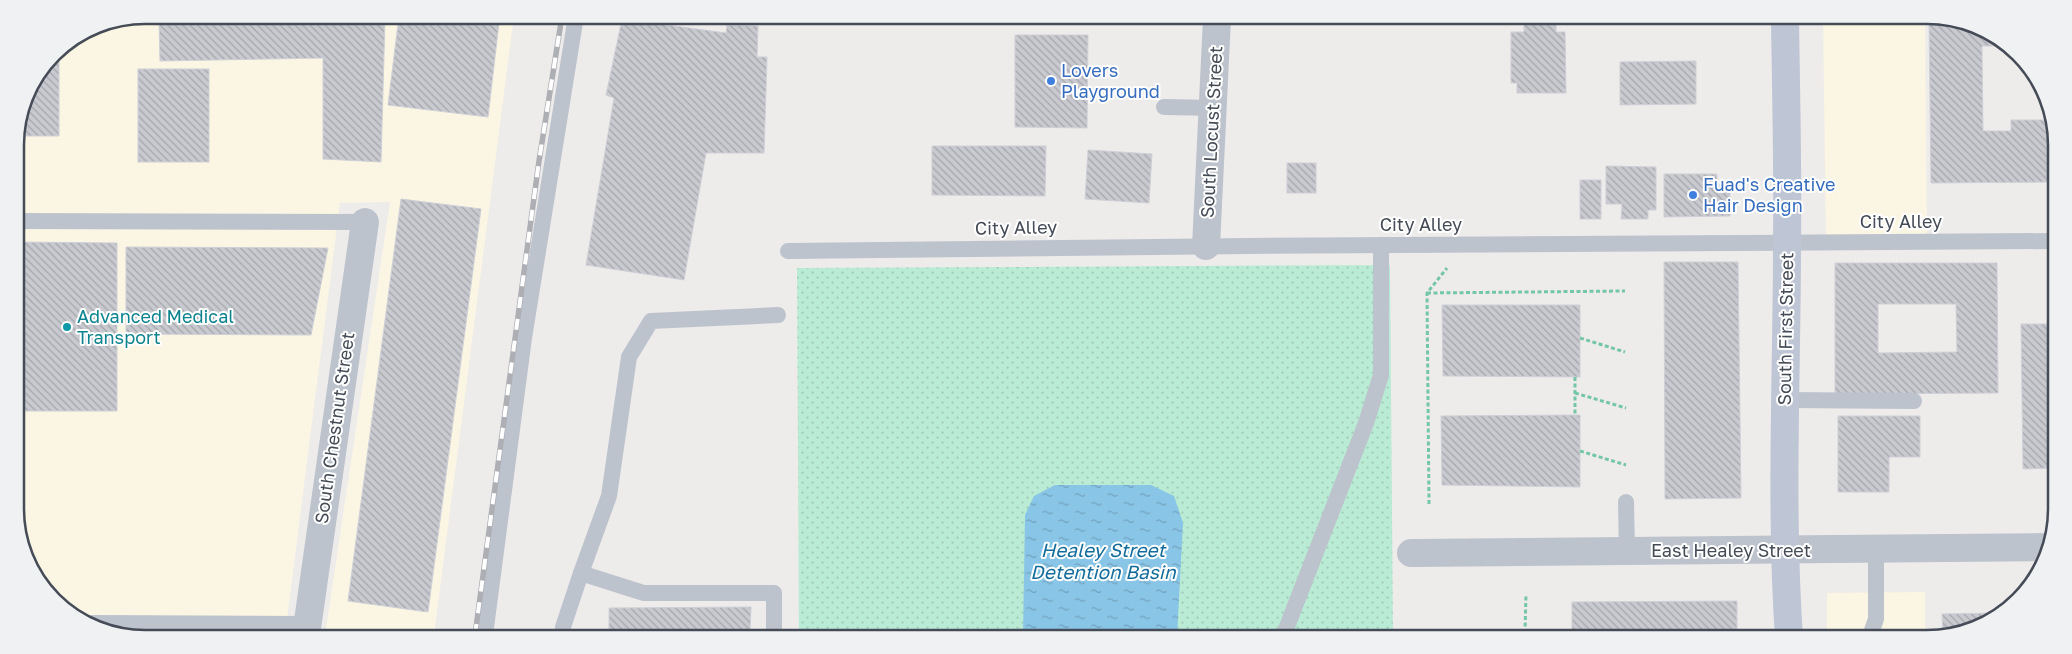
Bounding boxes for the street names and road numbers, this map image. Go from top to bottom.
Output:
street label: South Locust Street [1196,45,1226,218]
street label: City Alley [1860,210,1942,232]
street label: City Alley [1380,213,1462,235]
street label: City Alley [975,215,1057,239]
street label: South First Street [1773,252,1797,406]
street label: South Chestnut Street [310,331,358,525]
street label: East Healey Street [1651,539,1811,561]

